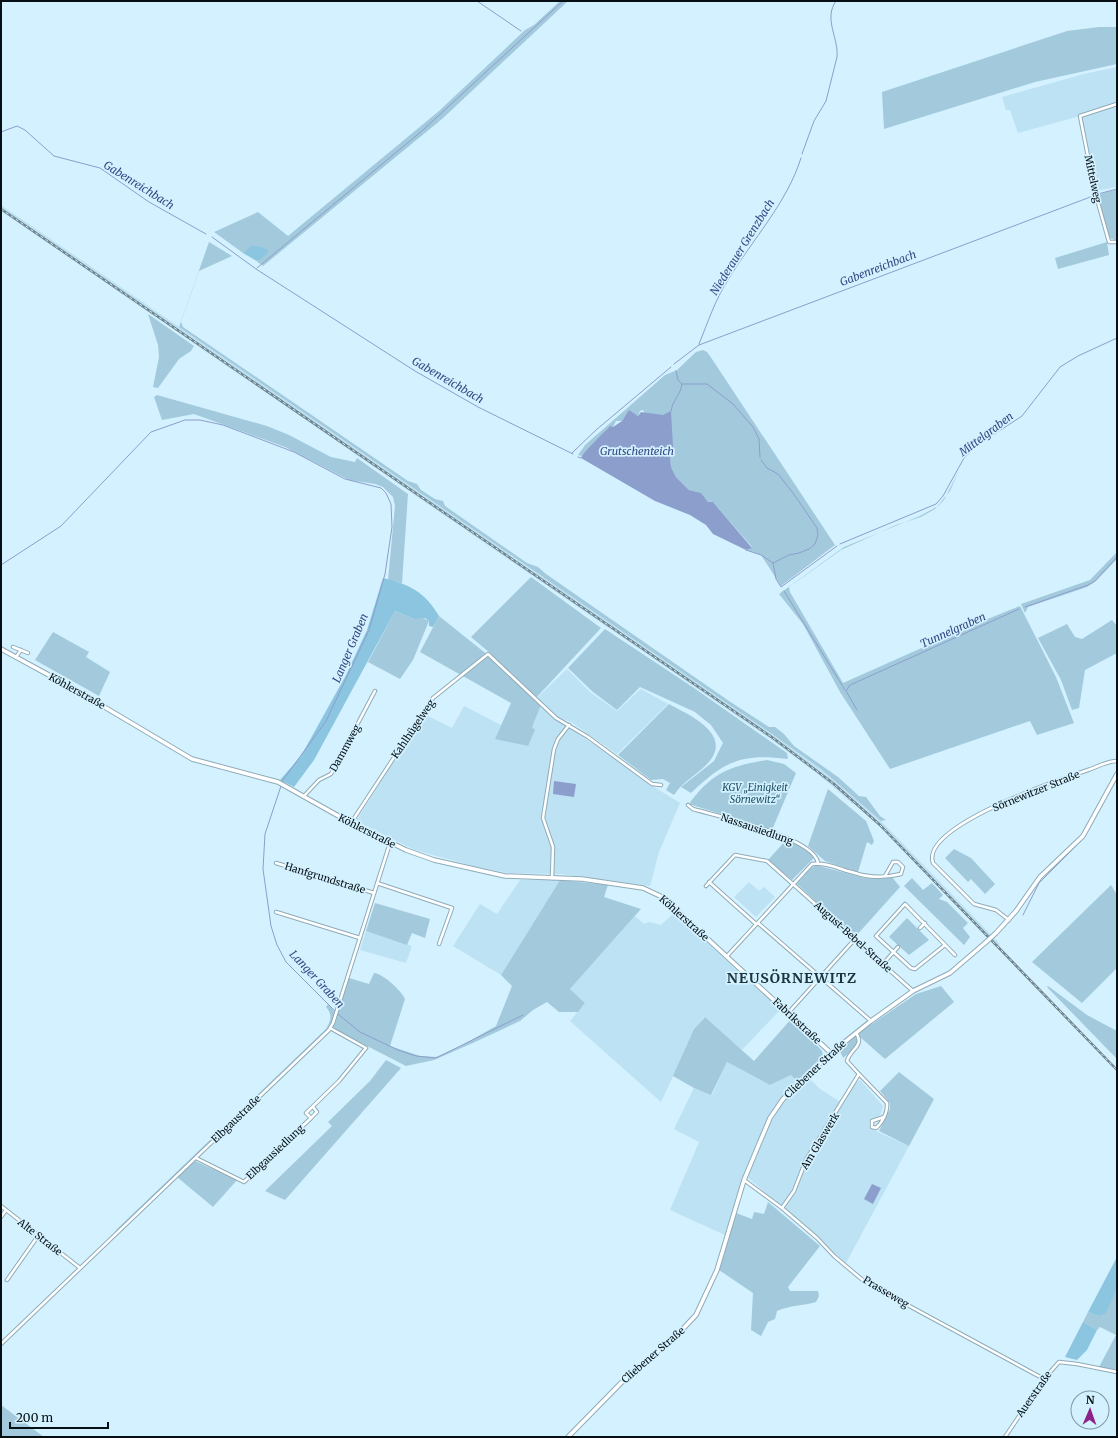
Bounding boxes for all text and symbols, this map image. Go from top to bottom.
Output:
street label: Mittelweg [1082,154,1104,204]
water label: Gabenreichbach [101,158,177,212]
water label: Niederauer Grenzbach [707,196,777,298]
water label: Gabenreichbach [838,247,918,289]
water label: Gabenreichbach [410,354,487,406]
water label: Mittelgraben [955,409,1016,460]
water label: Grutschenteich [600,444,674,458]
water label: Tunnelgraben [918,609,988,651]
water label: Langer Graben [329,611,371,685]
street label: Köhlerstraße [47,670,107,712]
street label: Kahlhügelweg [388,697,438,761]
street label: Dammweg [327,722,363,774]
street label: Sörnewitzer Straße [991,768,1081,814]
park label: KGV „Einigkeit Sörnewitz“ [721,781,788,806]
street label: Köhlerstraße [336,811,398,851]
street label: Nassausiedlung [719,811,795,847]
street label: Hanfgrundstraße [283,860,367,896]
street label: Köhlerstraße [656,892,712,944]
street label: August-Bebel-Straße [811,898,895,975]
water label: Langer Graben [287,947,348,1011]
district label: NEUSÖRNEWITZ [727,969,857,987]
street label: Fabrikstraße [770,995,824,1047]
street label: Cliebener Straße [781,1037,849,1101]
street label: Elbgaustraße [209,1092,263,1146]
street label: Am Glaswerk [797,1110,842,1173]
street label: Elbgausiedlung [243,1122,307,1182]
street label: Alte Straße [14,1215,65,1258]
street label: Prasseweg [861,1273,911,1311]
street label: Cliebener Straße [619,1324,687,1386]
street label: Auerstraße [1013,1369,1055,1420]
north arrow [1070,1390,1110,1430]
text: N [1086,1393,1095,1407]
scale bar [10,1404,108,1430]
text: 200 m [16,1410,53,1425]

